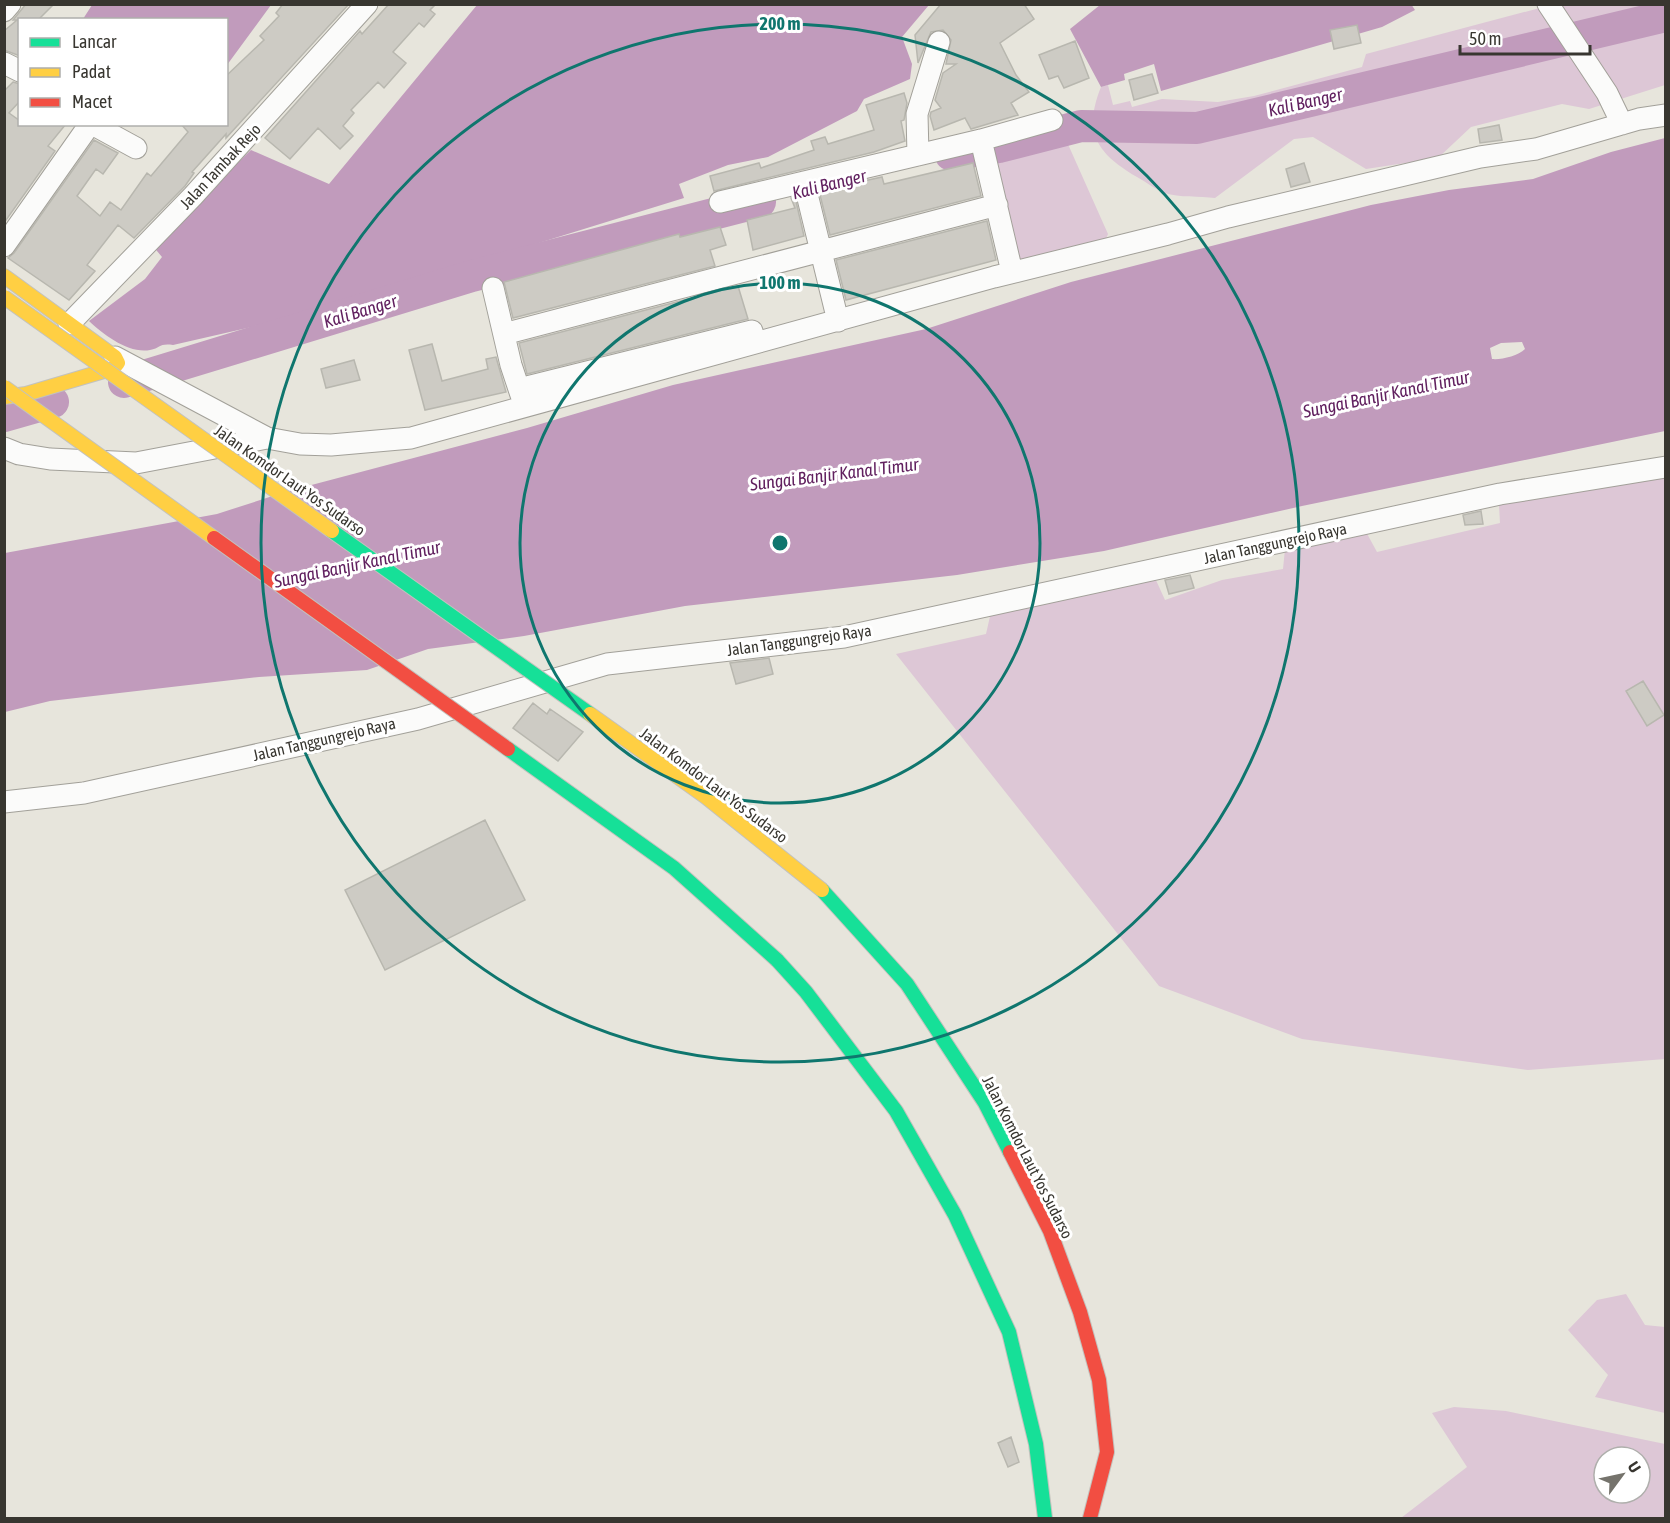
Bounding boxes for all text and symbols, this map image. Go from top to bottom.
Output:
text: 200 m [760,13,800,34]
legend [18,18,228,126]
scale bar [1460,18,1590,56]
text: 50 m [1469,28,1501,49]
text: Lancar [72,31,117,52]
text: Padat [72,61,111,82]
water label: Kali Banger [1266,83,1345,121]
text: Macet [72,91,112,112]
street label: Jalan Tambak Rejo [176,120,265,213]
water label: Kali Banger [790,165,869,203]
text: 100 m [760,272,800,293]
water label: Kali Banger [321,290,400,332]
water label: Sungai Banjir Kanal Timur [1300,366,1472,422]
street label: Jalan Komdor Laut Yos Sudarso [211,421,369,539]
water label: Sungai Banjir Kanal Timur [748,453,920,495]
street label: Jalan Tanggungrejo Raya [1202,519,1348,568]
centre of rings [770,533,790,553]
water label: Sungai Banjir Kanal Timur [271,536,443,592]
street label: Jalan Tanggungrejo Raya [726,621,873,660]
street label: Jalan Tanggungrejo Raya [251,714,397,765]
street label: Jalan Komdor Laut Yos Sudarso [637,724,791,846]
street label: Jalan Komdor Laut Yos Sudarso [979,1073,1077,1241]
north arrow [1592,1445,1652,1505]
text: U [1624,1458,1645,1476]

